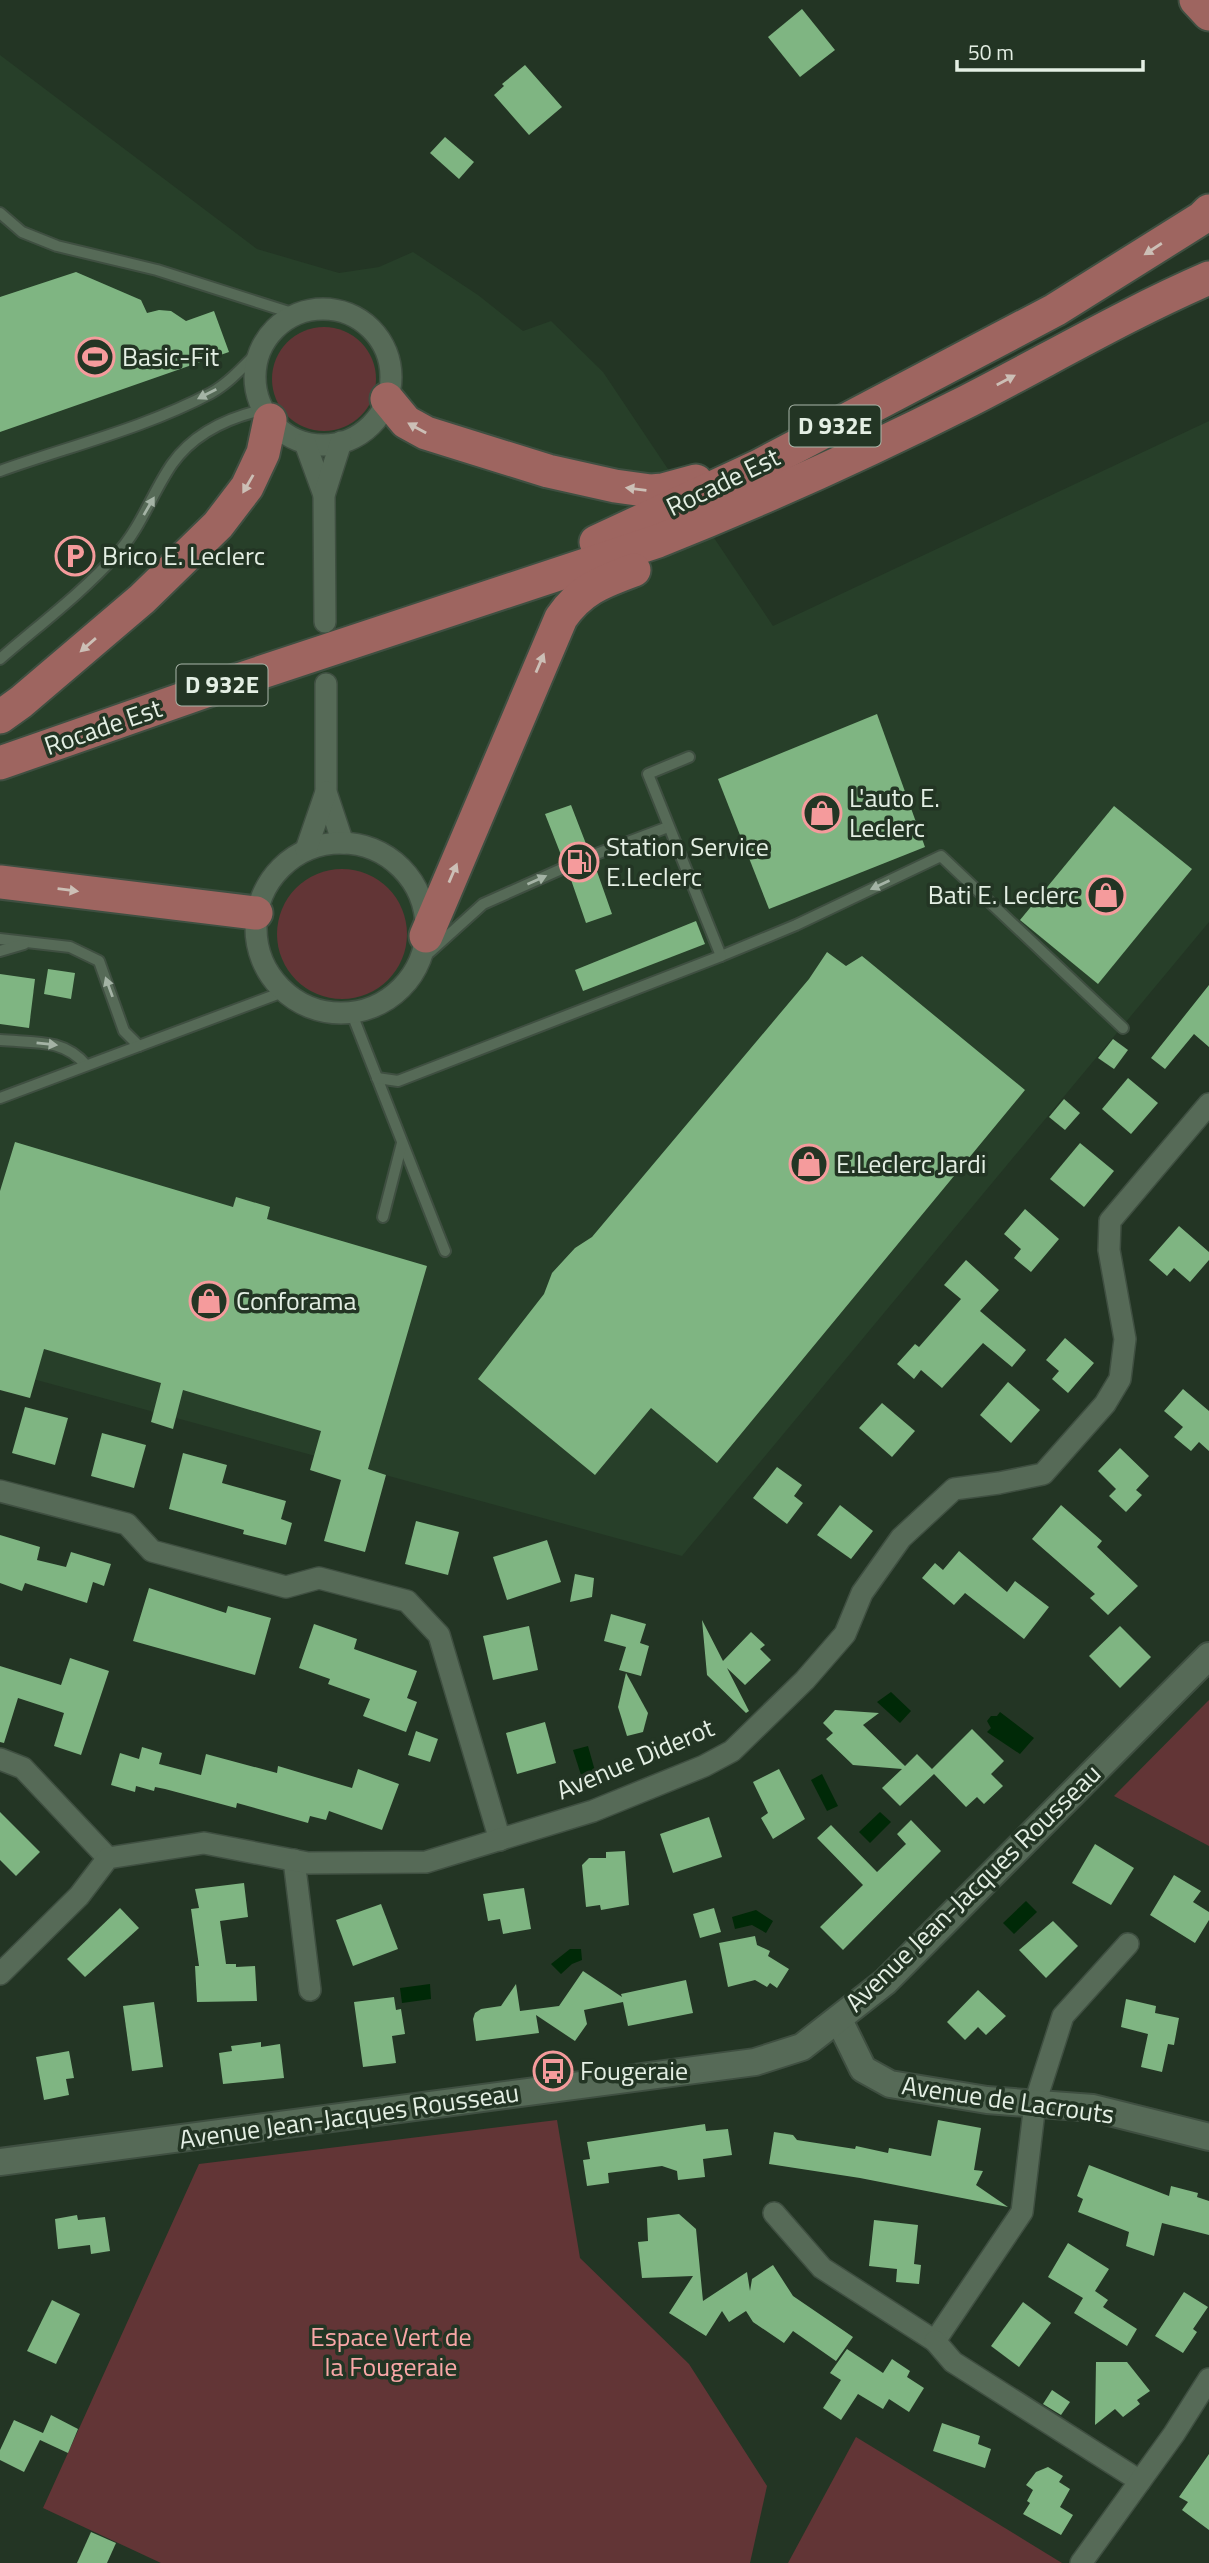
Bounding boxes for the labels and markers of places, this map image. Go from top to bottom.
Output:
sports icon: Basic-Fit [74,336,116,378]
place label: Basic-Fit [122,337,219,376]
parking icon: Brico E. Leclerc [54,535,96,577]
place label: Brico E. Leclerc [102,536,265,575]
place label: L'auto E. Leclerc [849,778,940,847]
shop icon: L'auto E. Leclerc [801,792,843,834]
place label: Station Service E.Leclerc [606,827,769,896]
fuel station icon: Station Service E.Leclerc [558,841,600,883]
shop icon: Bati E. Leclerc [1085,874,1127,916]
place label: Bati E. Leclerc [928,875,1079,914]
shop icon: E.Leclerc Jardi [788,1143,830,1185]
place label: E.Leclerc Jardi [836,1144,986,1183]
shop icon: Conforama [188,1280,230,1322]
place label: Conforama [236,1281,356,1320]
bus stop icon: Fougeraie [532,2050,574,2092]
place label: Fougeraie [580,2051,688,2090]

